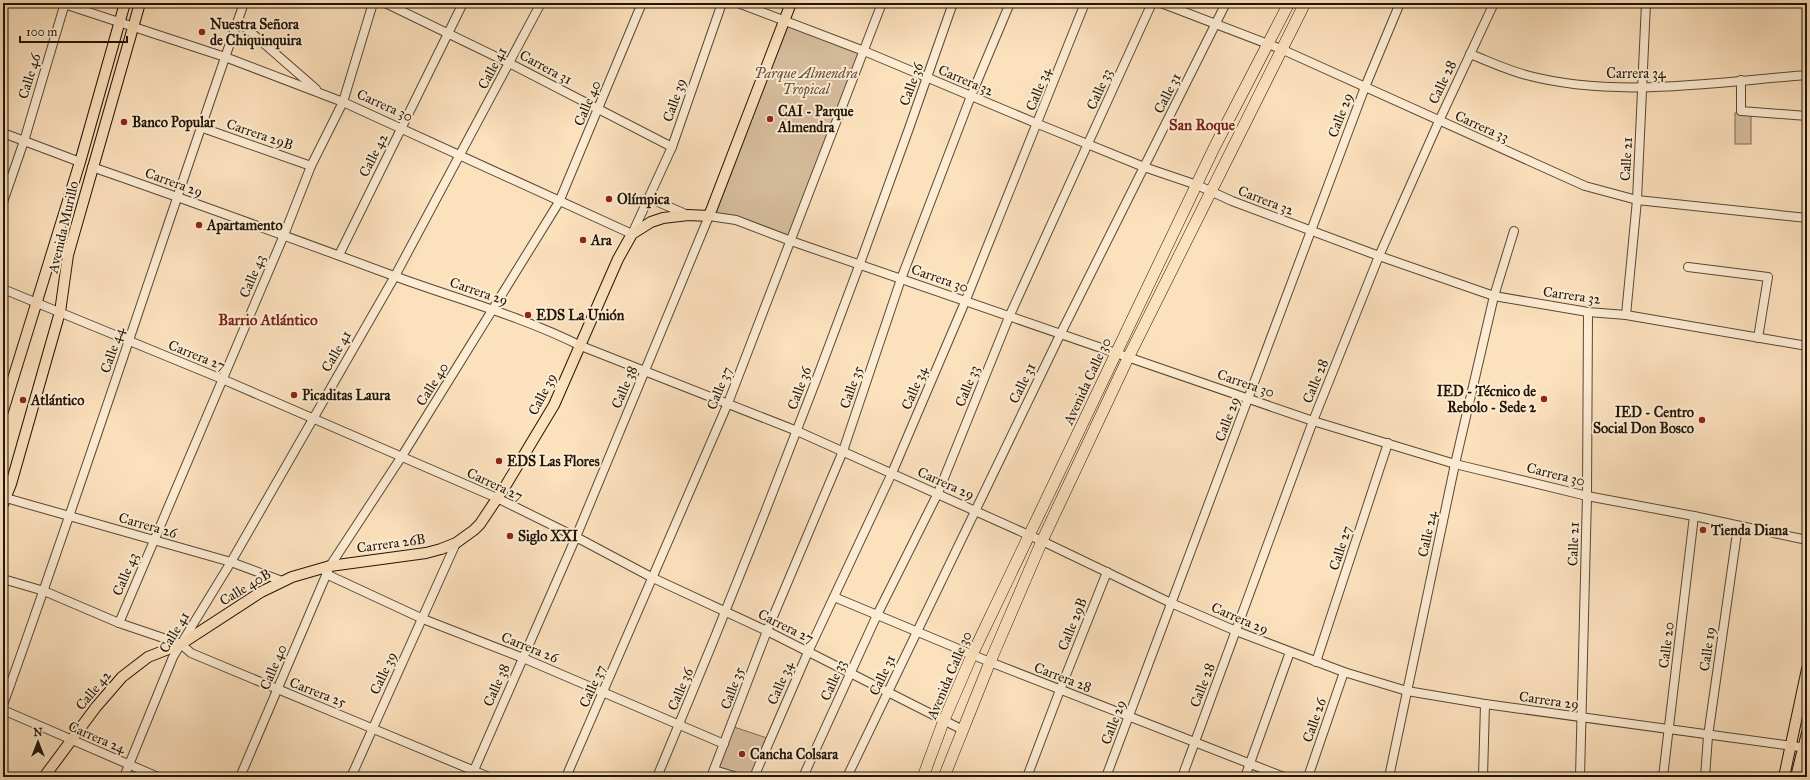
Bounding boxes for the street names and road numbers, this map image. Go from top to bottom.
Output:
street label: Calle 41 [474,44,511,92]
street label: Carrera 31 [517,47,575,89]
street label: Calle 46 [15,50,45,101]
street label: Calle 28 [1425,58,1460,107]
street label: Calle 36 [896,60,927,108]
street label: Carrera 32 [936,61,996,100]
street label: Calle 34 [1022,64,1055,113]
street label: Carrera 34 [1606,65,1667,82]
street label: Calle 33 [1083,66,1116,112]
street label: Calle 31 [1150,70,1185,116]
street label: Calle 39 [659,76,690,124]
street label: Calle 40 [570,78,605,129]
street label: Carrera 30 [354,86,415,125]
street label: Calle 29 [1324,91,1357,140]
street label: Carrera 33 [1452,107,1511,146]
street label: Carrera 29B [224,115,295,154]
street label: Calle 42 [355,131,392,180]
street label: Calle 21 [1617,136,1636,182]
street label: Carrera 29 [143,164,205,201]
street label: Avenida Murillo [44,179,82,276]
street label: Carrera 32 [1236,182,1296,219]
street label: Calle 43 [236,252,269,300]
street label: Carrera 30 [909,261,971,296]
street label: Carrera 29 [448,274,510,309]
street label: Carrera 32 [1542,283,1602,308]
street label: Calle 44 [97,324,129,375]
street label: Calle 41 [318,327,355,375]
street label: Avenida Calle 30 [1059,335,1115,428]
street label: Carrera 27 [166,336,228,375]
street label: Calle 28 [1299,357,1332,406]
street label: Calle 40 [413,360,452,409]
street label: Calle 31 [1005,360,1040,406]
street label: Calle 38 [608,363,641,411]
street label: Calle 35 [836,363,867,411]
street label: Calle 34 [898,363,932,412]
street label: Calle 33 [952,363,983,409]
street label: Calle 37 [703,364,736,412]
street label: Calle 36 [784,364,815,412]
street label: Carrera 30 [1215,366,1277,401]
street label: Calle 39 [525,370,560,418]
street label: Calle 29 [1211,395,1244,444]
street label: Carrera 30 [1525,459,1587,490]
street label: Carrera 29 [915,463,977,503]
street label: Carrera 27 [464,464,526,505]
street label: Calle 24 [1414,508,1441,559]
street label: Carrera 26 [117,509,180,542]
street label: Calle 21 [1564,521,1583,566]
street label: Calle 27 [1325,524,1356,573]
street label: Carrera 26B [356,530,427,557]
street label: Calle 43 [109,550,142,598]
street label: Calle 40B [216,565,274,609]
street label: Calle 29B [1054,595,1091,653]
street label: Carrera 29 [1209,599,1271,638]
street label: Carrera 27 [755,606,816,647]
street label: Calle 41 [156,608,194,656]
street label: Calle 20 [1655,621,1678,669]
street label: Calle 19 [1696,626,1719,672]
street label: Carrera 26 [499,628,562,667]
street label: Avenida Calle 30 [923,629,976,723]
street label: Calle 40 [256,642,291,693]
street label: Calle 39 [366,649,401,697]
street label: Calle 31 [866,652,899,698]
street label: Calle 33 [817,657,850,703]
street label: Calle 34 [764,658,798,707]
street label: Carrera 28 [1032,659,1094,696]
street label: Calle 38 [480,661,513,709]
street label: Calle 28 [1186,661,1219,710]
street label: Calle 37 [576,662,609,710]
street label: Calle 35 [717,664,748,712]
street label: Calle 36 [664,665,697,713]
street label: Calle 42 [72,667,115,714]
street label: Carrera 25 [287,674,349,711]
street label: Carrera 29 [1518,688,1580,713]
street label: Calle 26 [1299,695,1330,745]
street label: Calle 29 [1097,698,1130,747]
street label: Carrera 24 [66,718,129,758]

